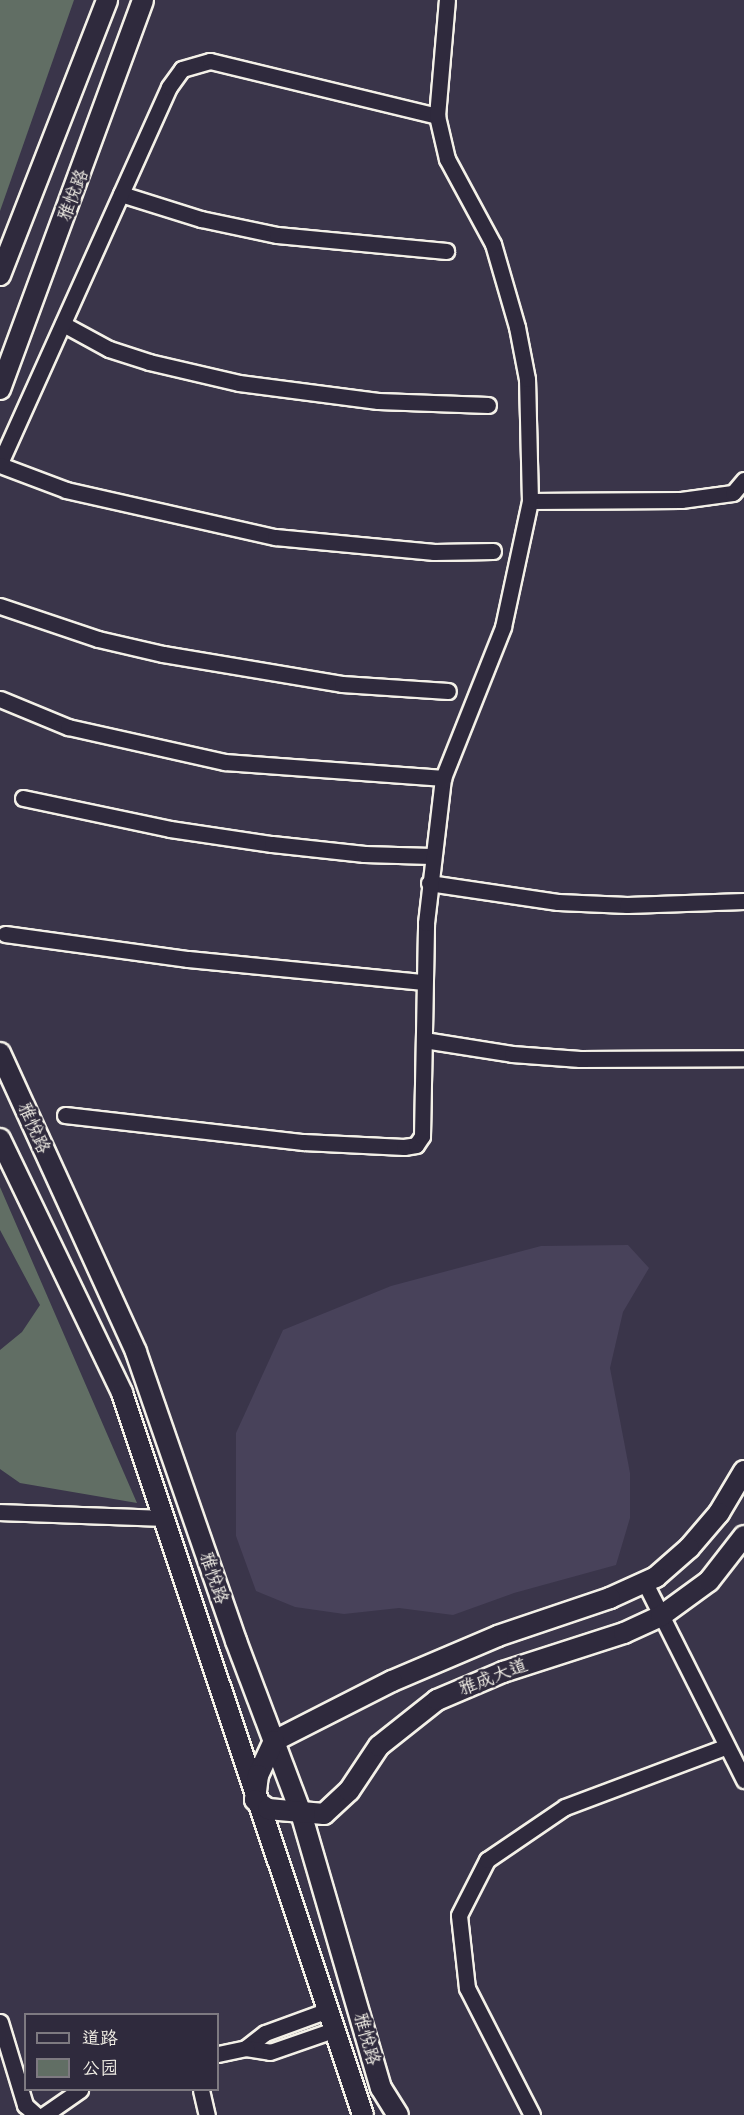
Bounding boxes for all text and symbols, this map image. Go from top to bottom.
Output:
street label: 雅悦路 [53,166,93,224]
street label: 雅悦路 [13,1099,55,1157]
street label: 雅悦路 [195,1549,233,1607]
street label: 雅成大道 [456,1654,530,1700]
street label: 雅悦路 [349,2010,385,2068]
legend [24,2013,219,2091]
text: 道路 [82,2022,118,2054]
text: 公园 [82,2052,118,2084]

